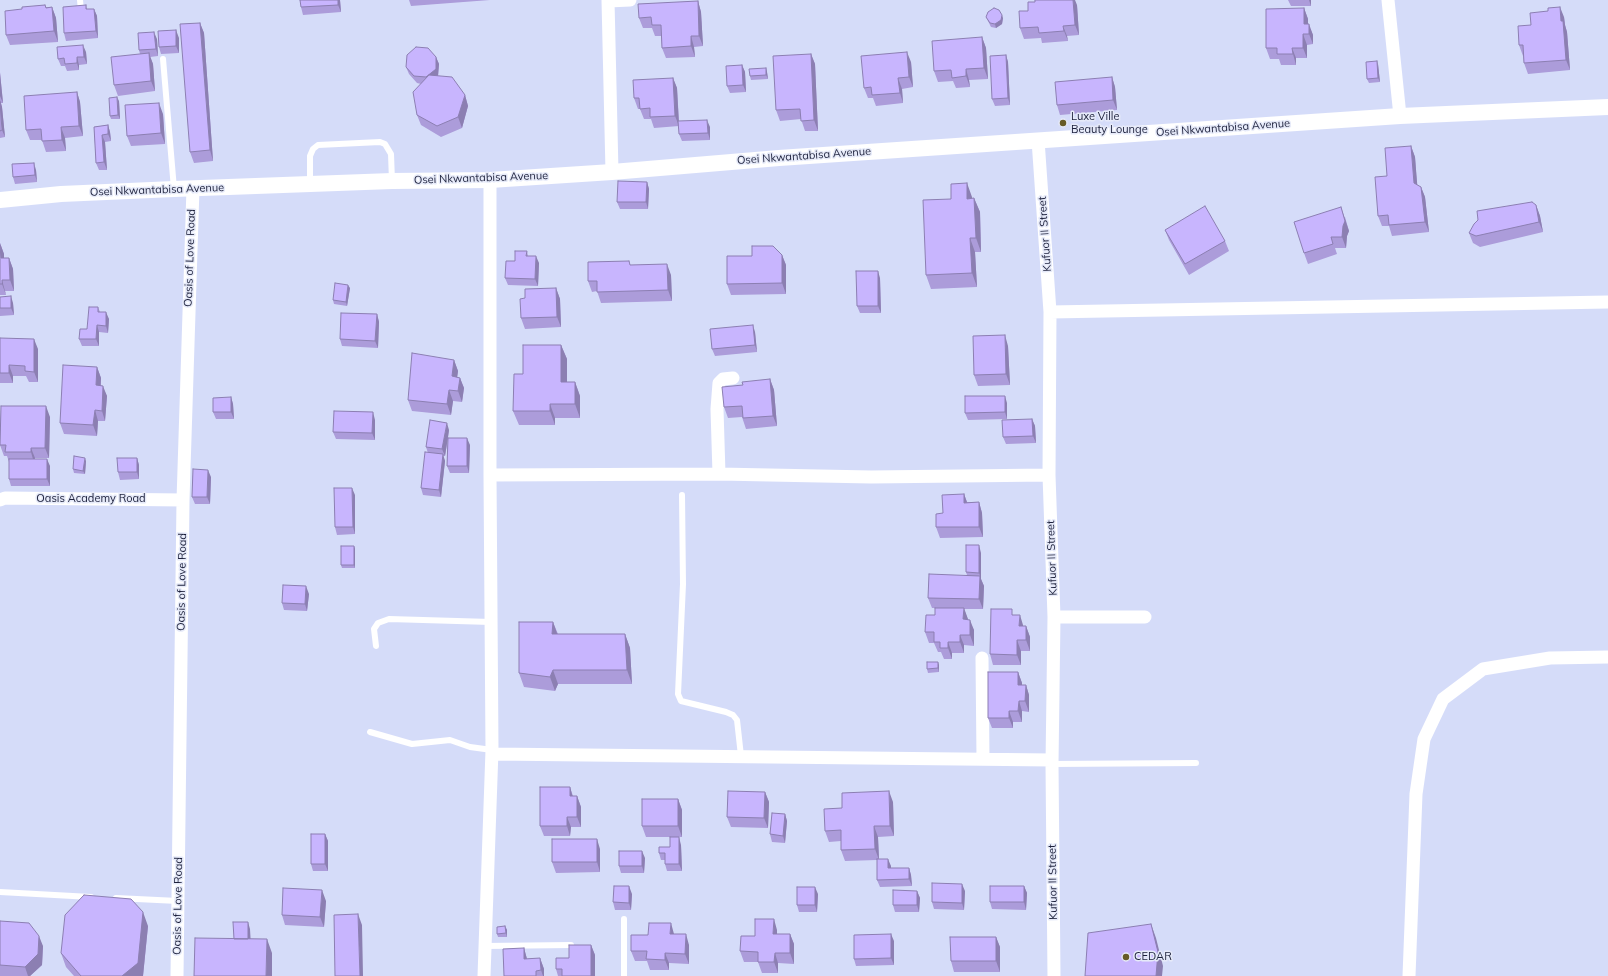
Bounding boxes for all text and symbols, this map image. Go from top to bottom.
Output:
place label: Luxe Ville Beauty Lounge [1071,110,1148,136]
street label: Osei Nkwantabisa Avenue [1155,117,1291,139]
marker: Luxe Ville Beauty Lounge [1058,118,1068,128]
street label: Osei Nkwantabisa Avenue [736,145,872,167]
street label: Osei Nkwantabisa Avenue [414,169,548,187]
street label: Osei Nkwantabisa Avenue [90,181,224,199]
street label: Kufuor II Street [1036,196,1054,272]
street label: Oasis of Love Road [182,209,198,307]
street label: Oasis Academy Road [36,492,146,506]
street label: Kufuor II Street [1044,520,1060,596]
street label: Oasis of Love Road [175,533,189,631]
street label: Kufuor II Street [1046,844,1060,920]
street label: Oasis of Love Road [171,857,185,955]
place label: CEDAR [1134,950,1172,964]
marker: CEDAR [1121,952,1131,962]

